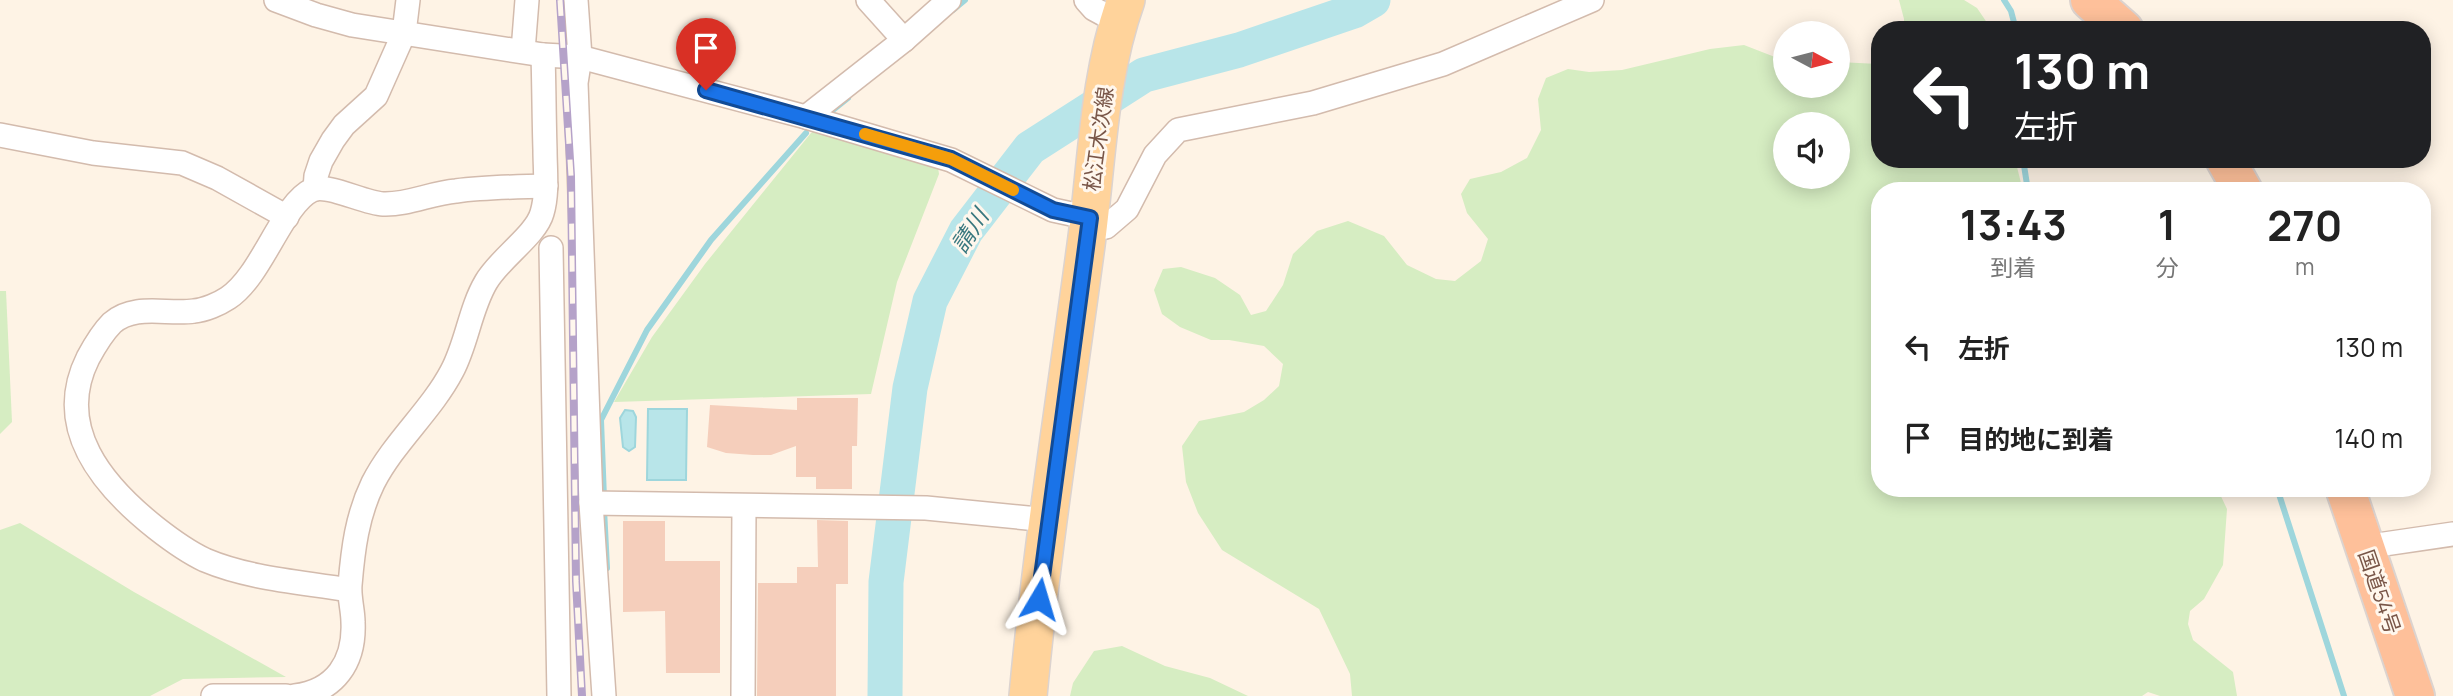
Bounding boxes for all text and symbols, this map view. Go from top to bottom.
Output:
pin [676,18,736,90]
north arrow [1773,21,1850,98]
map controls [1773,21,1850,189]
icon: arrive [687,29,725,67]
text: 130 m [2014,37,2150,104]
icon: left [1899,49,1990,140]
street label: 松江木次線 [1077,85,1119,193]
text: 左折 [2014,104,2078,148]
button: sound [1773,112,1850,189]
text: 13:43 [1960,195,2067,253]
text: 1 [2158,195,2176,253]
text: 270 [2267,196,2342,254]
water label: 請川 [943,200,997,258]
text: m [2295,250,2315,282]
text: 到着 [1990,251,2036,283]
text: 分 [2156,251,2179,283]
icon: left [1899,328,1937,366]
text: 130 m [2335,329,2403,365]
text: 左折 [1958,330,2010,366]
icon: arrive [1899,419,1937,457]
text: 140 m [2334,420,2403,456]
text: 目的地に到着 [1958,421,2114,457]
street label: 国道54号 [2352,546,2407,638]
position arrow [1002,562,1076,636]

